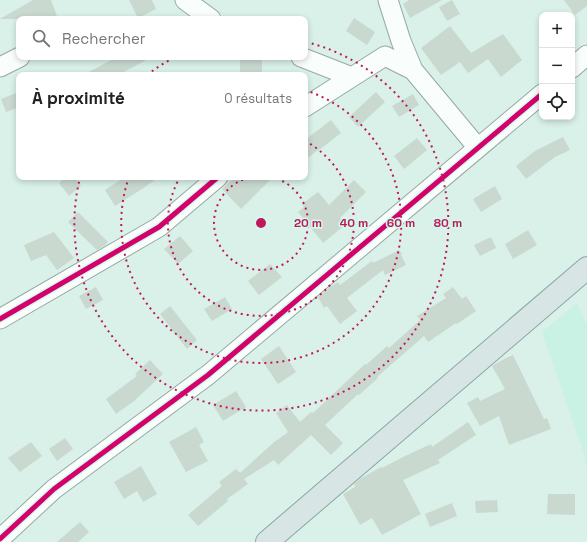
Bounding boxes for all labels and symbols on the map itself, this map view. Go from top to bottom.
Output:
text: 20 m [294,215,322,231]
text: 40 m [340,215,368,231]
text: 60 m [387,215,415,231]
text: 80 m [434,215,462,231]
centre of rings [254,216,268,230]

